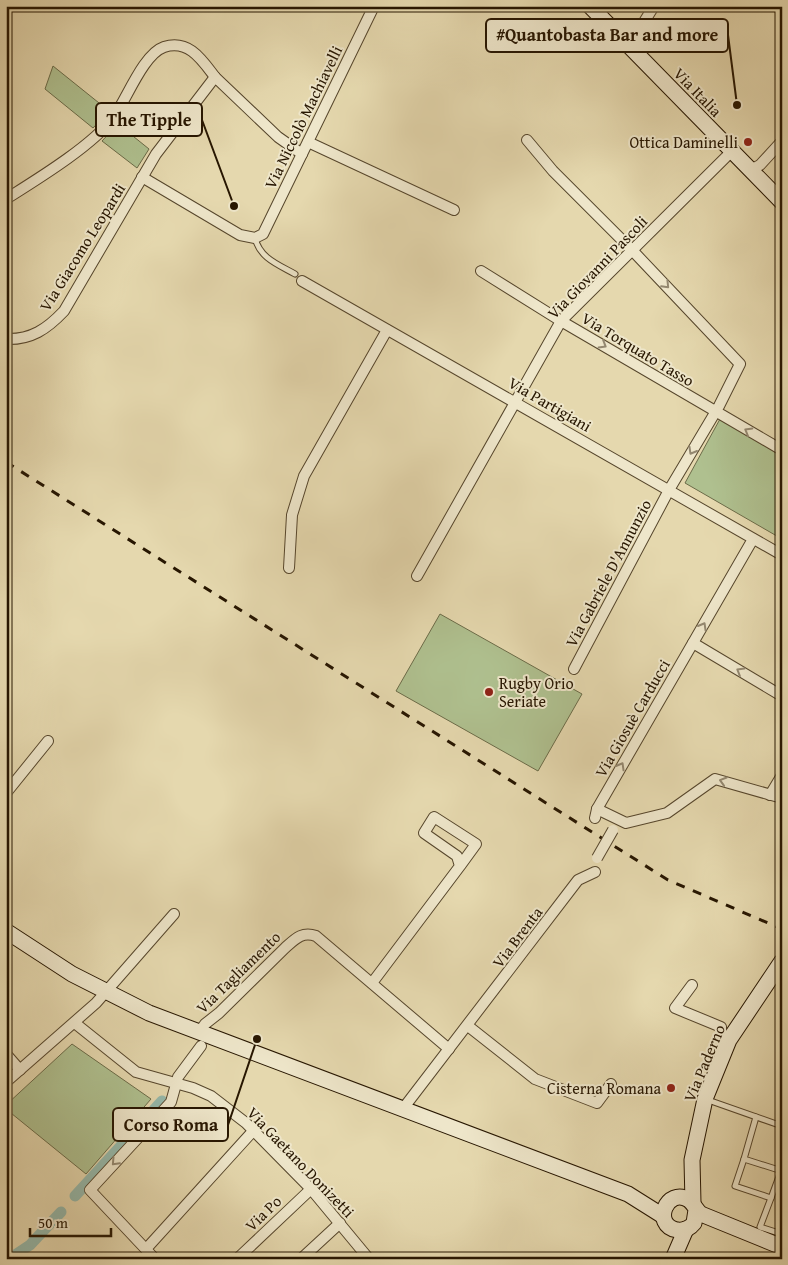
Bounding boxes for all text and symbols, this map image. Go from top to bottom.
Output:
callout: #Quantobasta Bar and more [486,19,728,52]
text: #Quantobasta Bar and more [496,21,718,48]
street label: Via Niccolò Machiavelli [258,41,348,193]
street label: Via Italia [668,62,728,122]
callout: The Tipple [96,103,202,136]
text: The Tipple [106,106,192,133]
place label: Ottica Daminelli [630,130,739,154]
marker: Ottica Daminelli [742,136,754,148]
street label: Via Giacomo Leopardi [33,178,131,316]
street label: Via Giovanni Pascoli [541,209,653,324]
one-way arrow [660,280,669,289]
street label: Via Torquato Tasso [577,306,699,392]
one-way arrow [597,339,606,349]
street label: Via Partigiani [504,370,596,438]
one-way arrow [745,427,754,437]
one-way arrow [688,445,698,454]
street label: Via Gabriele D'Annunzio [559,495,657,651]
one-way arrow [696,622,706,631]
street label: Via Giosuè Carducci [588,654,676,781]
one-way arrow [736,668,745,678]
place label: Rugby Orio Seriate [499,671,574,713]
marker: Rugby Orio Seriate [483,686,495,698]
one-way arrow [615,763,625,772]
one-way arrow [720,777,728,787]
street label: Via Brenta [486,901,548,973]
street label: Via Tagliamento [190,925,286,1019]
street label: Via Paderno [677,1021,731,1105]
place label: Cisterna Romana [547,1076,661,1100]
marker: Cisterna Romana [665,1082,677,1094]
street label: Via Gaetano Donizetti [242,1101,361,1223]
callout: Corso Roma [113,1108,228,1141]
text: Corso Roma [124,1111,219,1138]
one-way arrow [112,1157,121,1166]
street label: Via Po [239,1189,287,1237]
scale bar [30,1205,111,1237]
text: 50 m [38,1212,69,1233]

